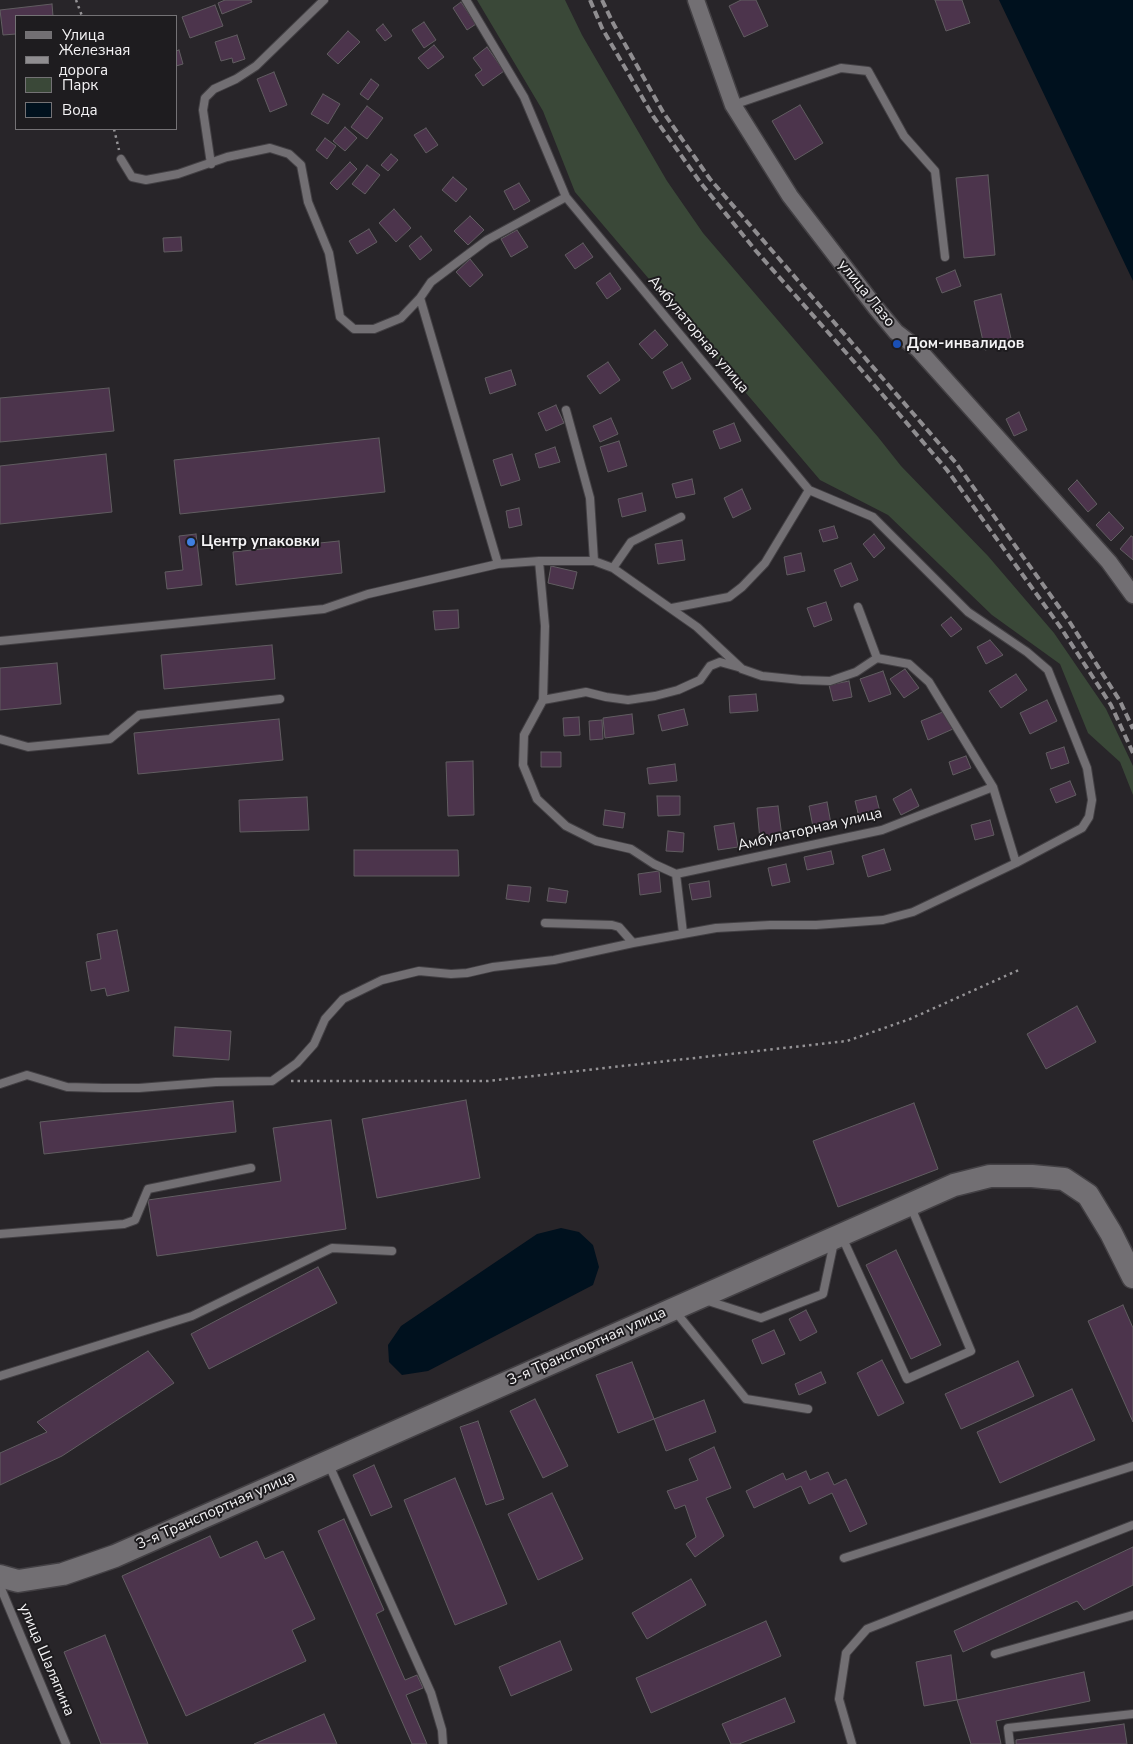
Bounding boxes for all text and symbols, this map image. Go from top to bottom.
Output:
legend [15,15,178,130]
text: Улица [62,25,105,45]
text: Железная дорога [59,40,130,80]
text: Парк [62,75,98,95]
text: Вода [62,100,98,120]
street label: улица Лазо [834,257,898,331]
street label: Амбулаторная улица [644,273,752,397]
place label: Дом-инвалидов [907,335,1024,353]
marker: Дом-инвалидов [891,338,903,350]
place label: Центр упаковки [201,533,320,551]
marker: Центр упаковки [185,536,197,548]
street label: Амбулаторная улица [736,805,884,855]
street label: 3-я Транспортная улица [505,1304,669,1390]
street label: 3-я Транспортная улица [134,1468,298,1554]
street label: улица Шаляпина [14,1601,78,1719]

